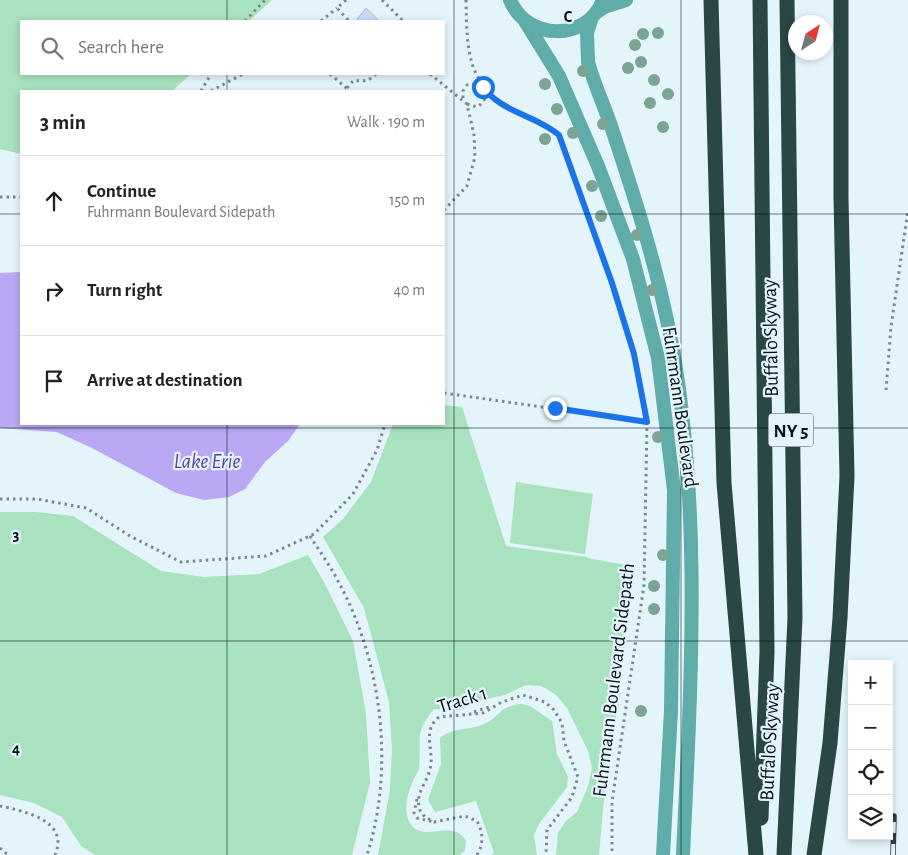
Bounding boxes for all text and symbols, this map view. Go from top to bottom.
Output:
text: C [564,9,573,25]
north arrow [788,15,833,60]
search box [20,20,445,75]
icon: search [38,34,66,62]
text: Search here [78,38,164,57]
route start [472,76,495,99]
text: 3 min [40,112,86,133]
text: Walk · 190 m [347,114,425,130]
text: Continue [87,182,156,201]
icon: ahead [40,187,68,215]
text: 150 m [389,192,425,208]
text: Fuhrmann Boulevard Sidepath [87,204,275,220]
icon: right [40,277,68,305]
street label: Buffalo Skyway [760,279,782,397]
text: Turn right [87,281,162,300]
text: 40 m [393,282,425,298]
street label: Fuhrmann Boulevard [659,325,701,489]
icon: arrive [40,367,68,395]
text: Arrive at destination [87,371,243,390]
route end [544,397,567,420]
road number: NY 5 [768,414,814,446]
water label: Lake Erie [174,451,240,472]
text: 3 [13,527,20,543]
street label: Fuhrmann Boulevard Sidepath [590,562,638,798]
map controls [848,660,893,840]
button: + [848,660,893,705]
street label: Buffalo Skyway [757,682,783,801]
street label: Track 1 [435,683,490,717]
button: − [848,705,893,750]
text: 4 [12,741,20,757]
button: locate [848,750,893,795]
button: layers [848,795,893,840]

